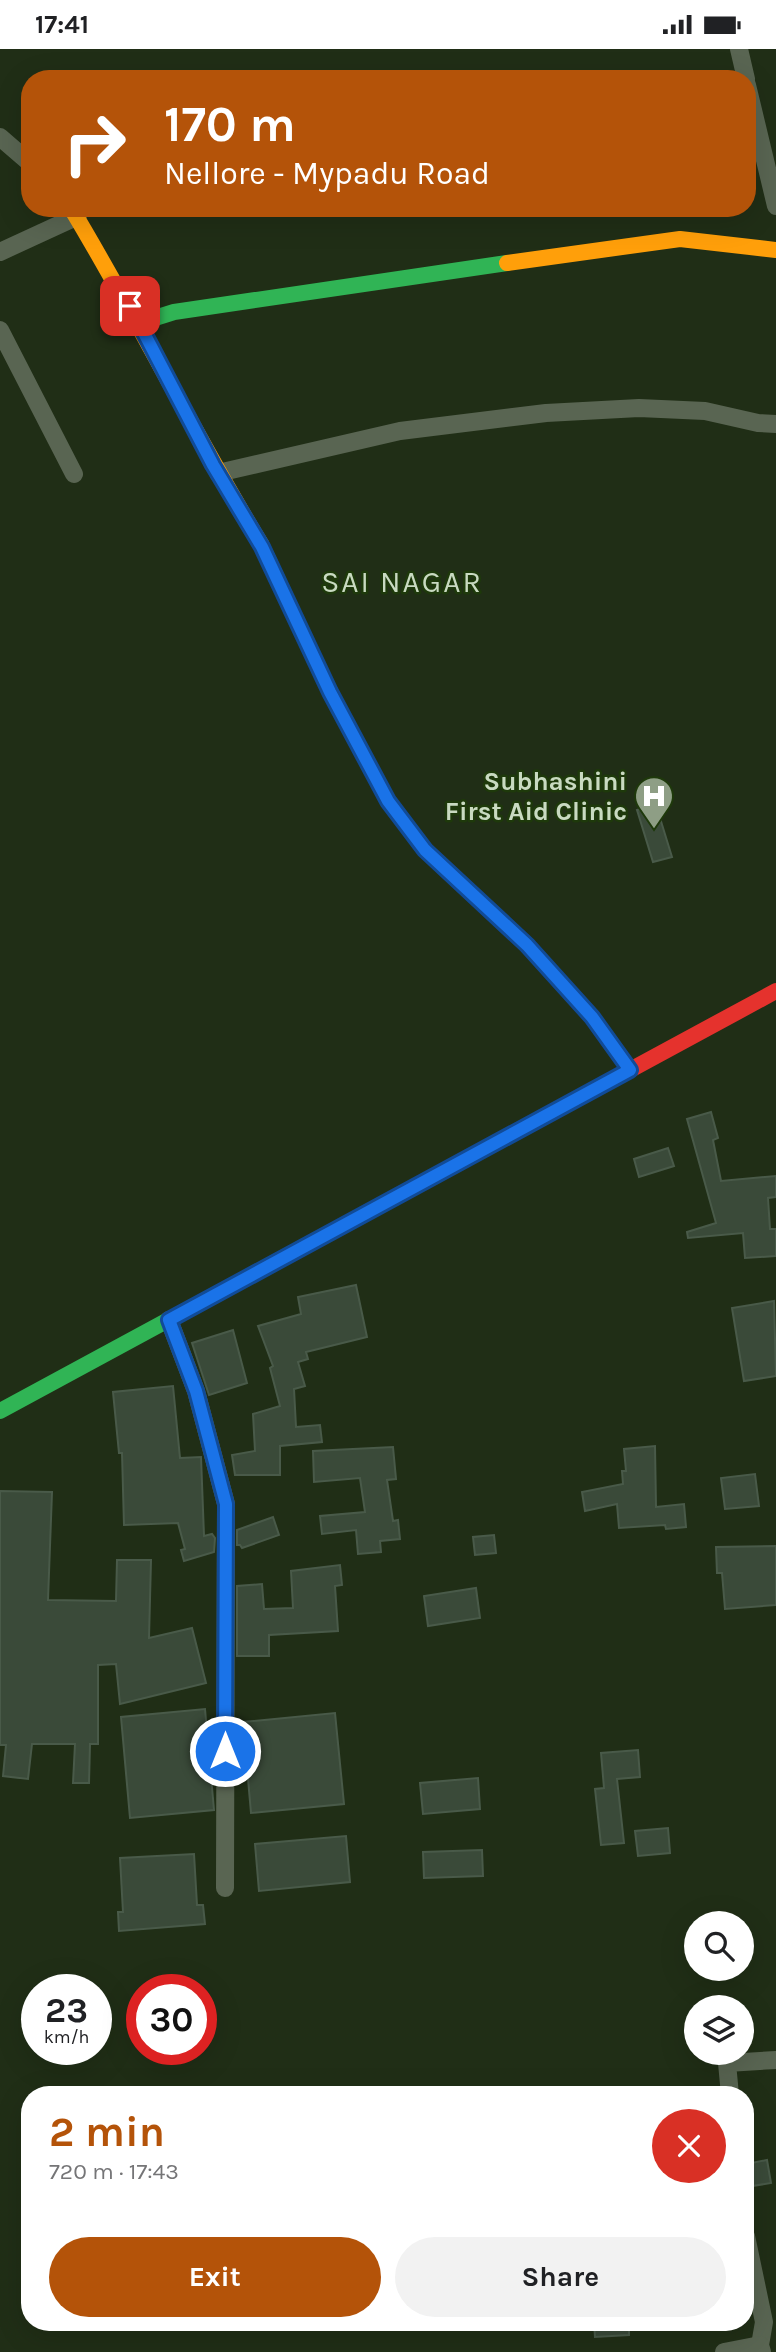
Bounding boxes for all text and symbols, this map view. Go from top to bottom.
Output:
text: 17:41 [35,9,89,40]
text: 170 m [164,96,296,153]
icon: right [49,98,140,189]
text: Nellore - Mypadu Road [164,155,490,192]
pin [100,276,160,336]
icon: arrive [111,287,149,325]
district label: SAI NAGAR [321,564,483,600]
place label: Subhashini First Aid Clinic [445,766,627,827]
hospital icon: Subhashini First Aid Clinic [633,775,675,830]
position arrow [188,1714,262,1788]
map controls [684,1911,754,2065]
button: search [684,1911,754,1981]
speed limit sign: 30 [126,1974,217,2065]
text: 23 [45,1990,88,2031]
button: layers [684,1995,754,2065]
text: km/h [44,2026,89,2048]
text: 2 min [49,2107,165,2157]
button: close [652,2109,726,2183]
text: 720 m · 17:43 [49,2158,179,2185]
button: Exit [49,2237,381,2317]
button: Share [395,2237,726,2317]

